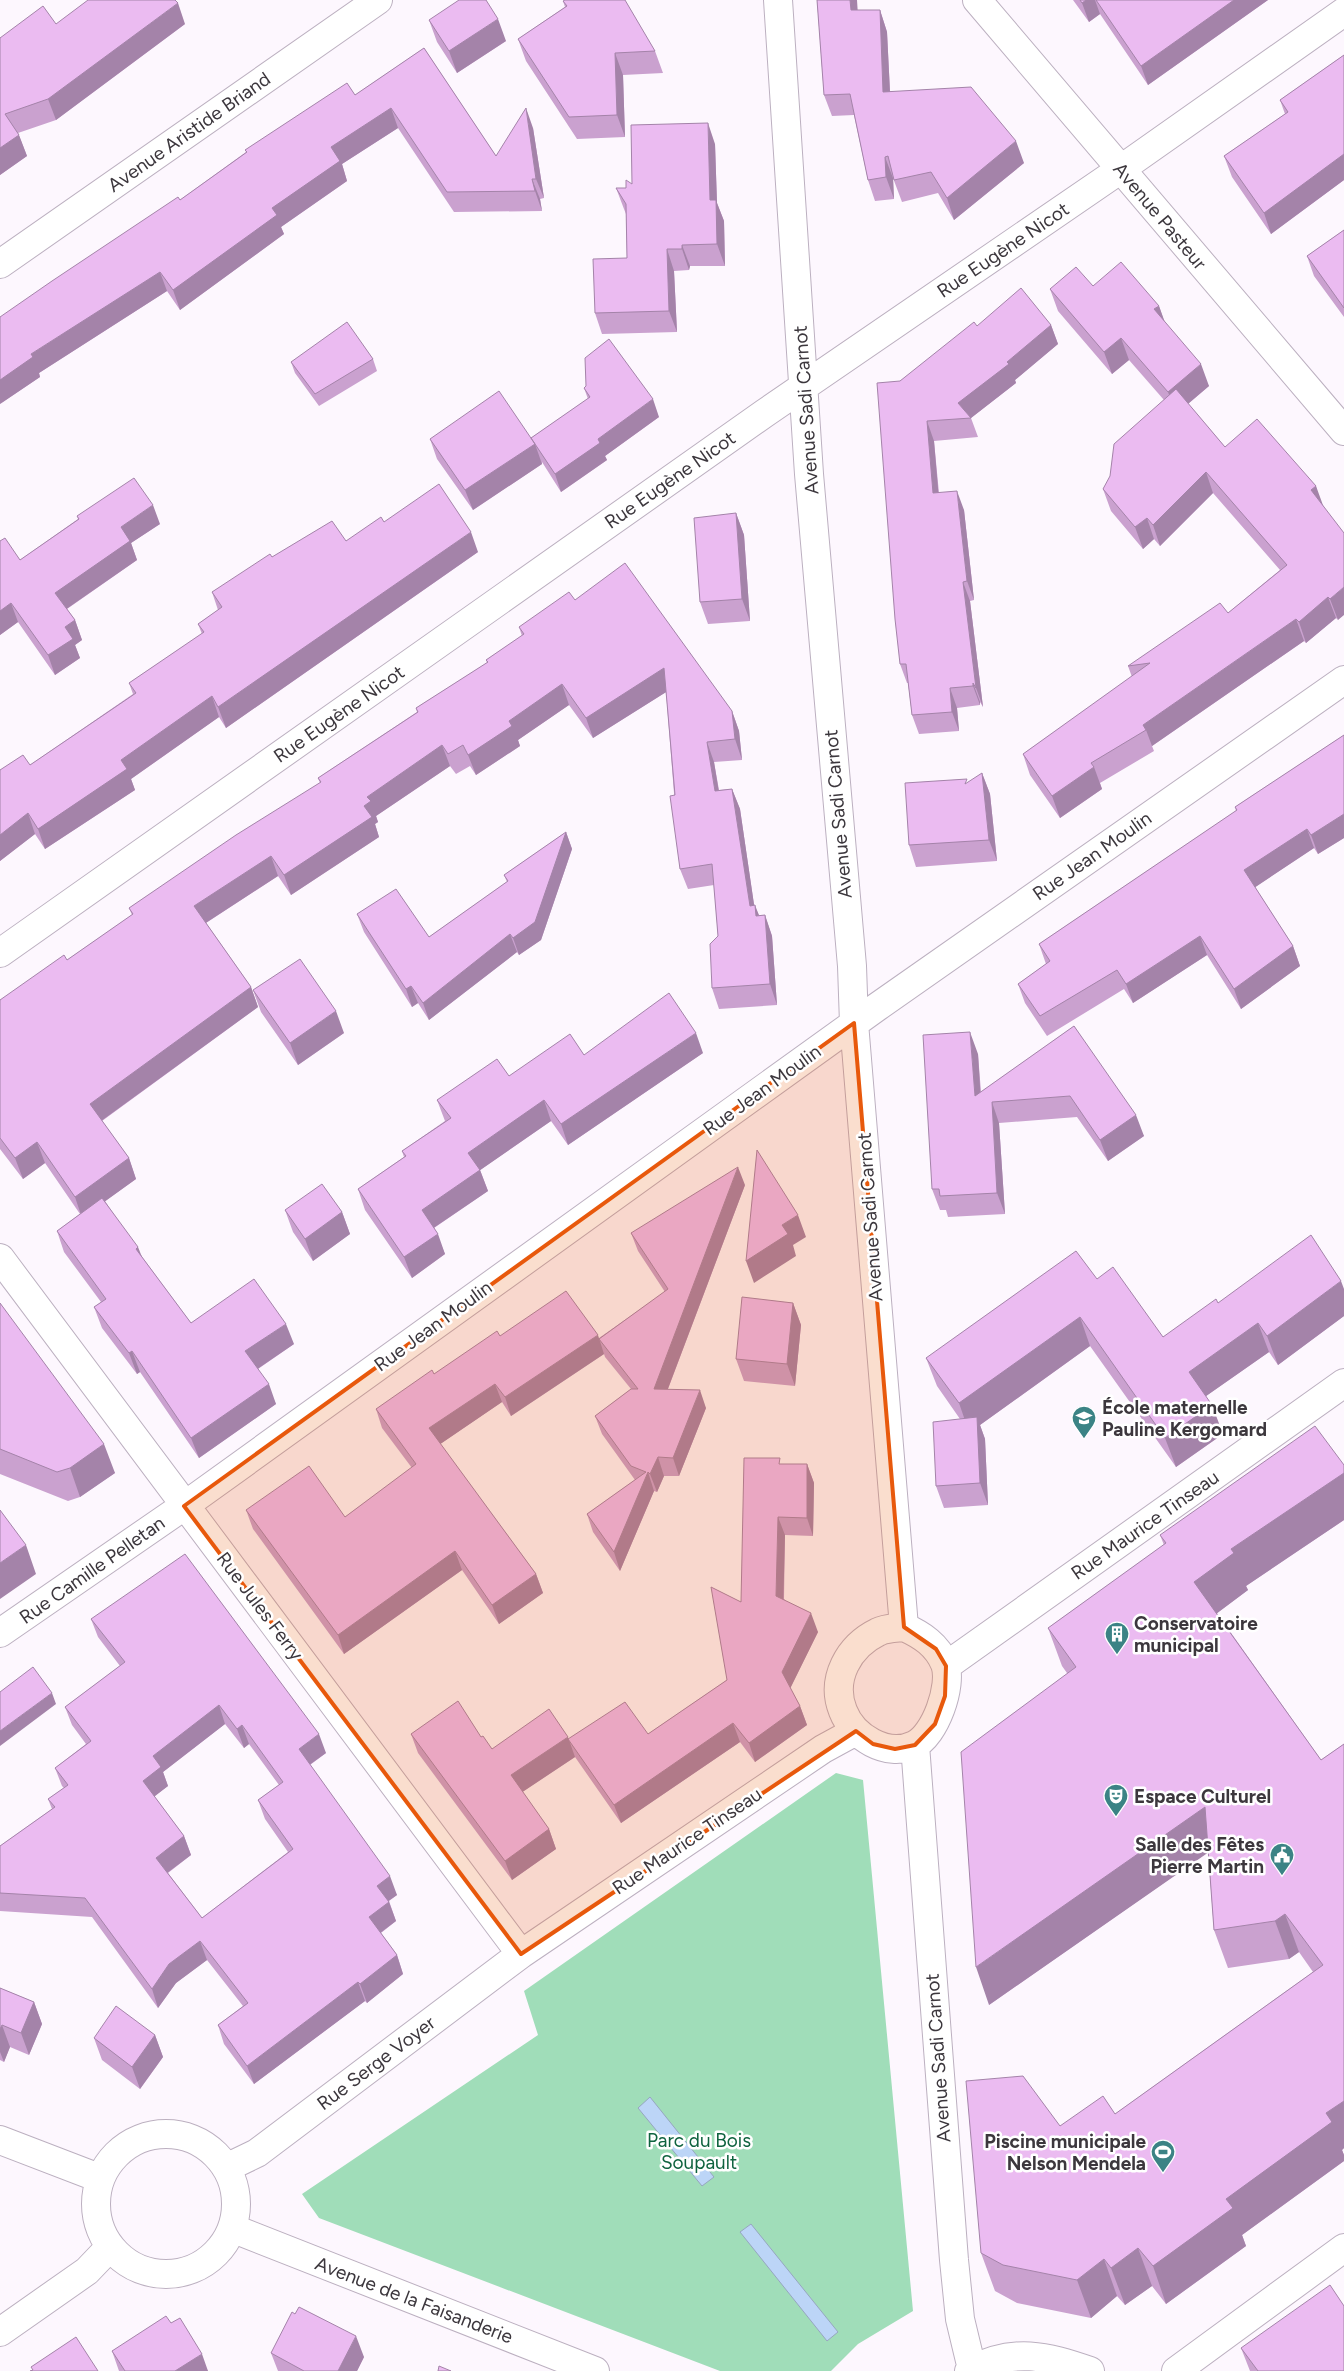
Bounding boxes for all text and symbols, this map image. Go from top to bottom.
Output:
street label: Avenue Aristide Briand [103,67,275,197]
street label: Avenue Pasteur [1108,158,1212,275]
street label: Rue Eugène Nicot [933,197,1073,303]
street label: Avenue Sadi Carnot [789,325,823,495]
street label: Rue Eugène Nicot [600,426,740,534]
street label: Rue Eugène Nicot [269,660,409,768]
street label: Avenue Sadi Carnot [819,729,857,899]
street label: Rue Jean Moulin [1028,807,1156,905]
street label: Rue Jean Moulin [699,1040,825,1140]
street label: Avenue Sadi Carnot [853,1132,887,1302]
street label: Rue Jean Moulin [370,1276,496,1376]
place label: École maternelle Pauline Kergomard [1102,1396,1267,1441]
school or university icon: École maternelle Pauline Kergomard [1071,1405,1097,1439]
street label: Rue Maurice Tinseau [1067,1465,1223,1585]
street label: Rue Camille Pelletan [15,1511,169,1629]
street label: Rue Jules Ferry [212,1547,308,1665]
place label: Conservatoire municipal [1134,1612,1258,1657]
building icon: Conservatoire municipal [1104,1621,1130,1655]
street label: Rue Maurice Tinseau [608,1783,766,1899]
theatre icon: Espace Culturel [1103,1783,1129,1817]
place label: Espace Culturel [1134,1785,1271,1808]
place label: Salle des Fêtes Pierre Martin [1135,1833,1264,1878]
public building icon: Salle des Fêtes Pierre Martin [1269,1842,1295,1876]
street label: Avenue Sadi Carnot [921,1973,955,2143]
street label: Rue Serge Voyer [312,2011,440,2115]
park label: Parc du Bois Soupault [647,2129,751,2174]
place label: Piscine municipale Nelson Mendela [984,2130,1146,2175]
sports icon: Piscine municipale Nelson Mendela [1150,2139,1176,2173]
street label: Avenue de la Faisanderie [312,2252,516,2348]

